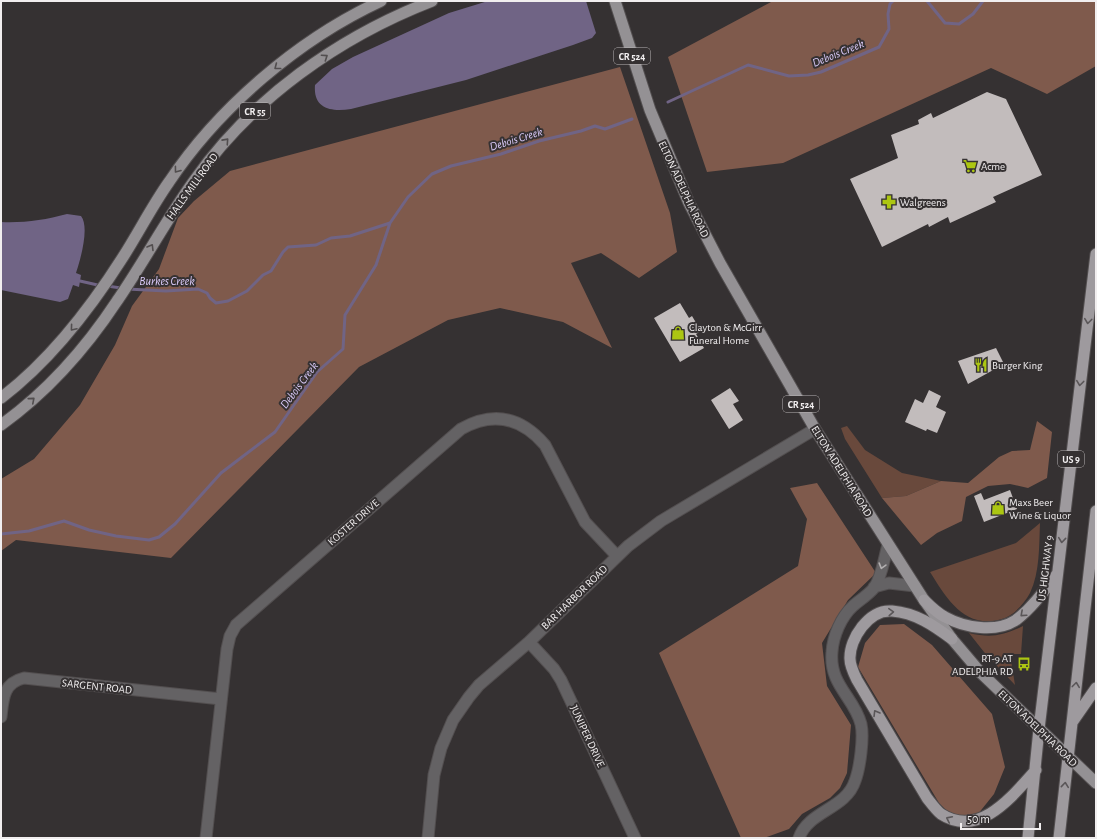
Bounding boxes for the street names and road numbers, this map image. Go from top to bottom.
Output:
road number: CR 524 [614,48,650,64]
road number: CR 55 [240,103,270,119]
street label: ELTON ADELPHIA ROAD [656,139,711,239]
street label: HALLS MILL ROAD [165,151,220,221]
road number: CR 524 [783,396,819,412]
street label: ELTON ADELPHIA ROAD [809,424,874,519]
road number: US 9 [1058,451,1084,467]
street label: KOSTER DRIVE [326,497,382,547]
street label: US HIGHWAY 9 [1036,534,1055,602]
street label: BAR HARBOR ROAD [539,563,610,632]
street label: SARGENT ROAD [61,677,132,696]
street label: ELTON ADELPHIA ROAD [996,688,1079,769]
street label: JUNIPER DRIVE [568,703,607,770]

